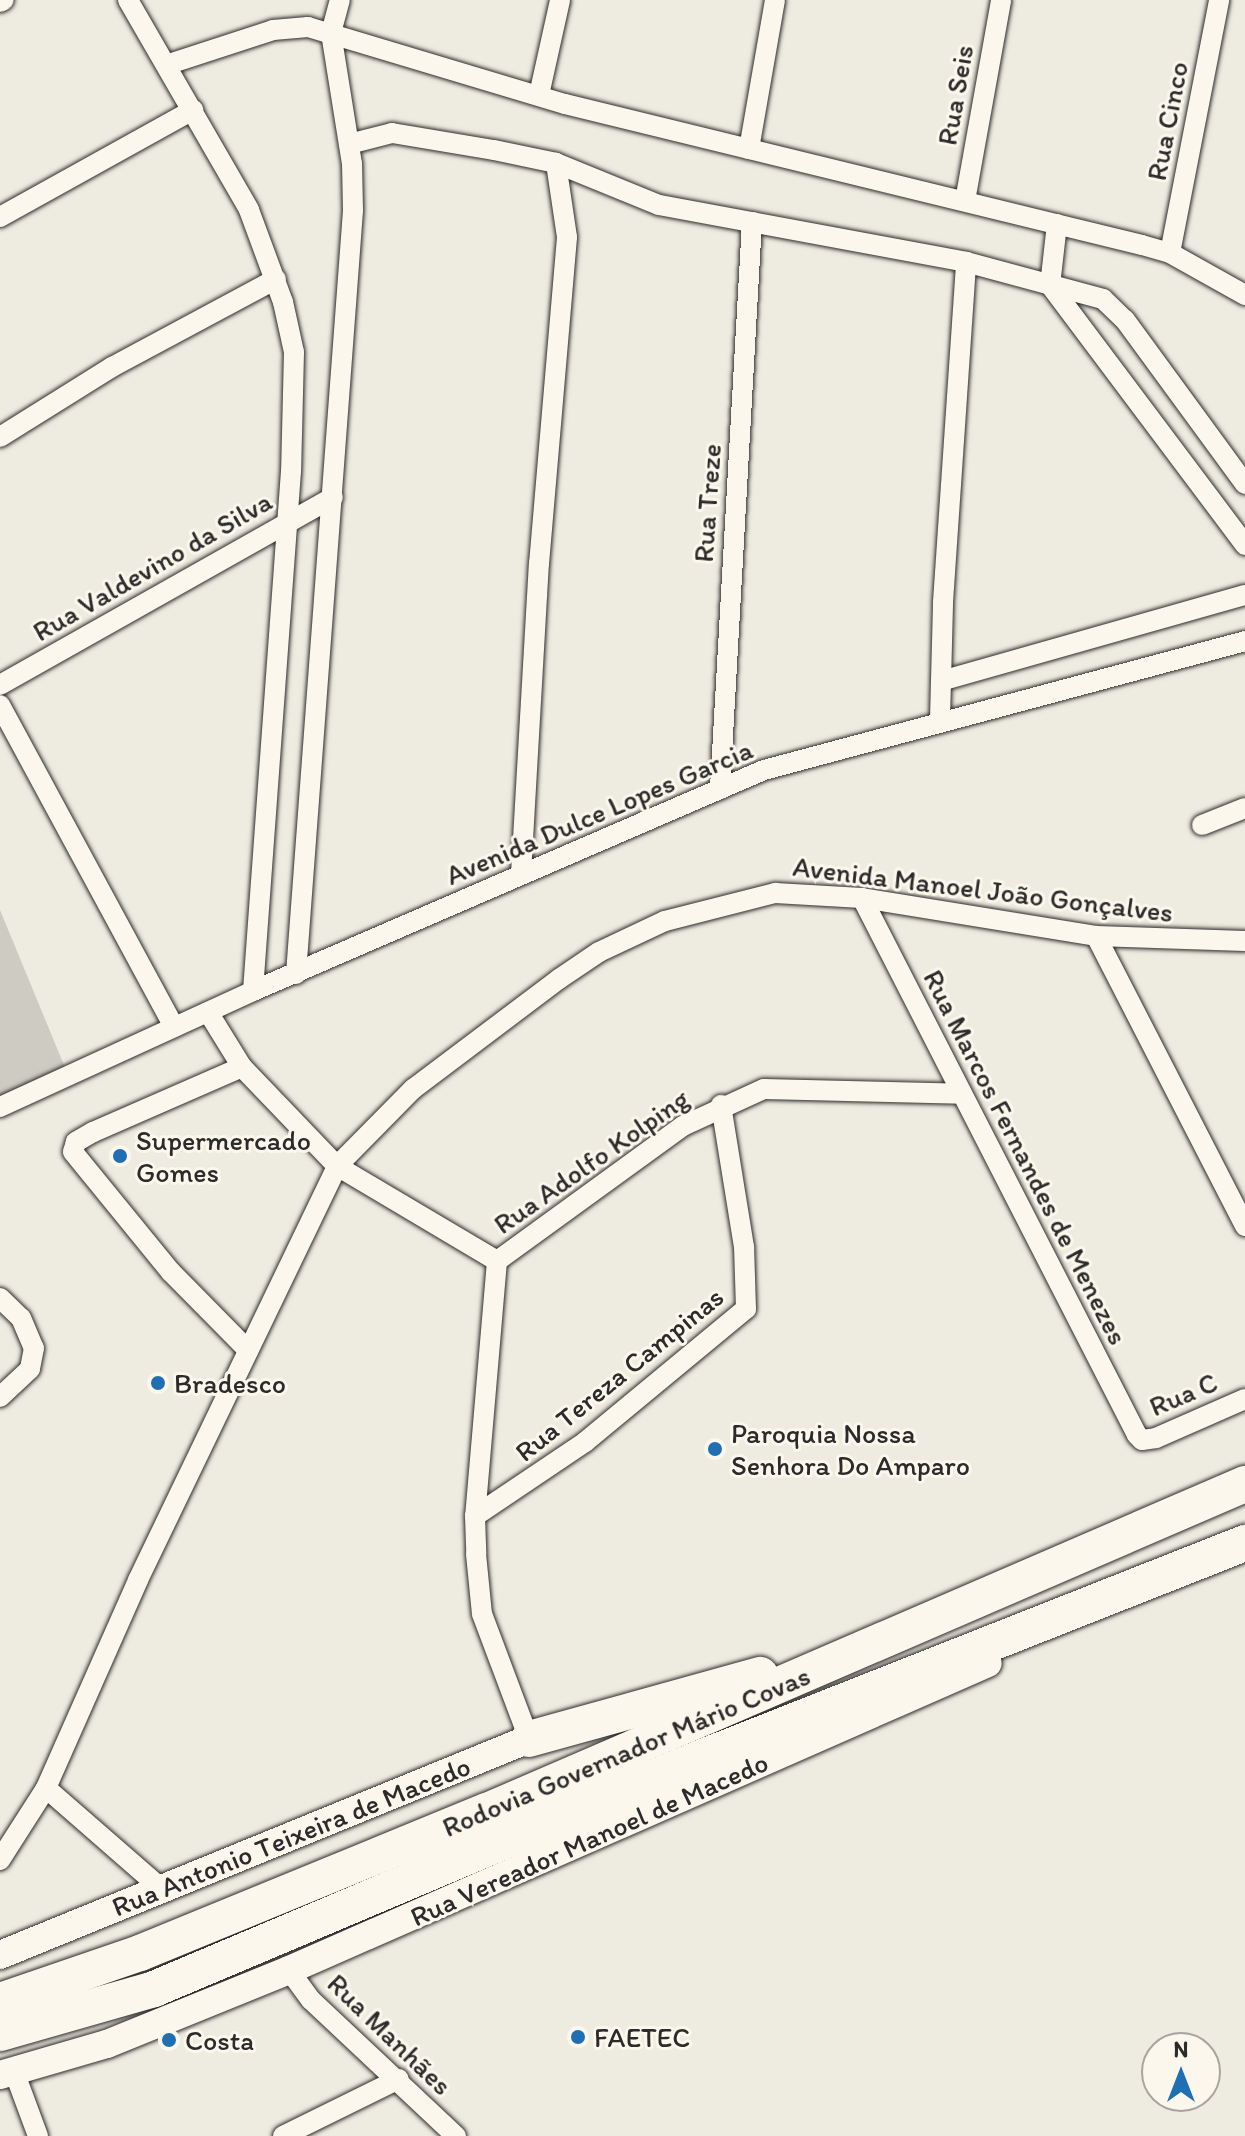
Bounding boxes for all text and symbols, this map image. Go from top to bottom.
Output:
street label: Rua Seis [930,42,980,148]
street label: Rua Cinco [1139,59,1195,183]
street label: Rua Treze [686,444,728,562]
street label: Rua Valdevino da Silva [27,484,277,648]
street label: Avenida Dulce Lopes Garcia [440,732,758,892]
street label: Avenida Manoel João Gonçalves [791,849,1175,929]
street label: Rua Marcos Fernandes de Menezes [917,965,1135,1349]
street label: Rua Adolfo Kolping [487,1081,695,1241]
place label: Supermercado Gomes [136,1123,311,1189]
marker: Supermercado Gomes [111,1147,129,1165]
street label: Rua Tereza Campinas [509,1280,729,1468]
street label: Rua C [1144,1365,1222,1423]
place label: Bradesco [174,1366,286,1400]
marker: Bradesco [149,1374,167,1392]
place label: Paroquia Nossa Senhora Do Amparo [731,1416,971,1482]
marker: Paroquia Nossa Senhora Do Amparo [706,1440,724,1458]
street label: Rodovia Governador Mário Covas [437,1658,815,1844]
street label: Rua Vereador Manoel de Macedo [405,1745,773,1933]
street label: Rua Antonio Teixeira de Macedo [108,1749,474,1923]
street label: Rua Manhães [321,1966,459,2102]
place label: FAETEC [594,2020,690,2054]
place label: Costa [185,2023,254,2057]
marker: FAETEC [569,2028,587,2046]
marker: Costa [160,2031,178,2049]
north arrow [1141,2032,1221,2112]
text: N [1174,2036,1188,2063]

